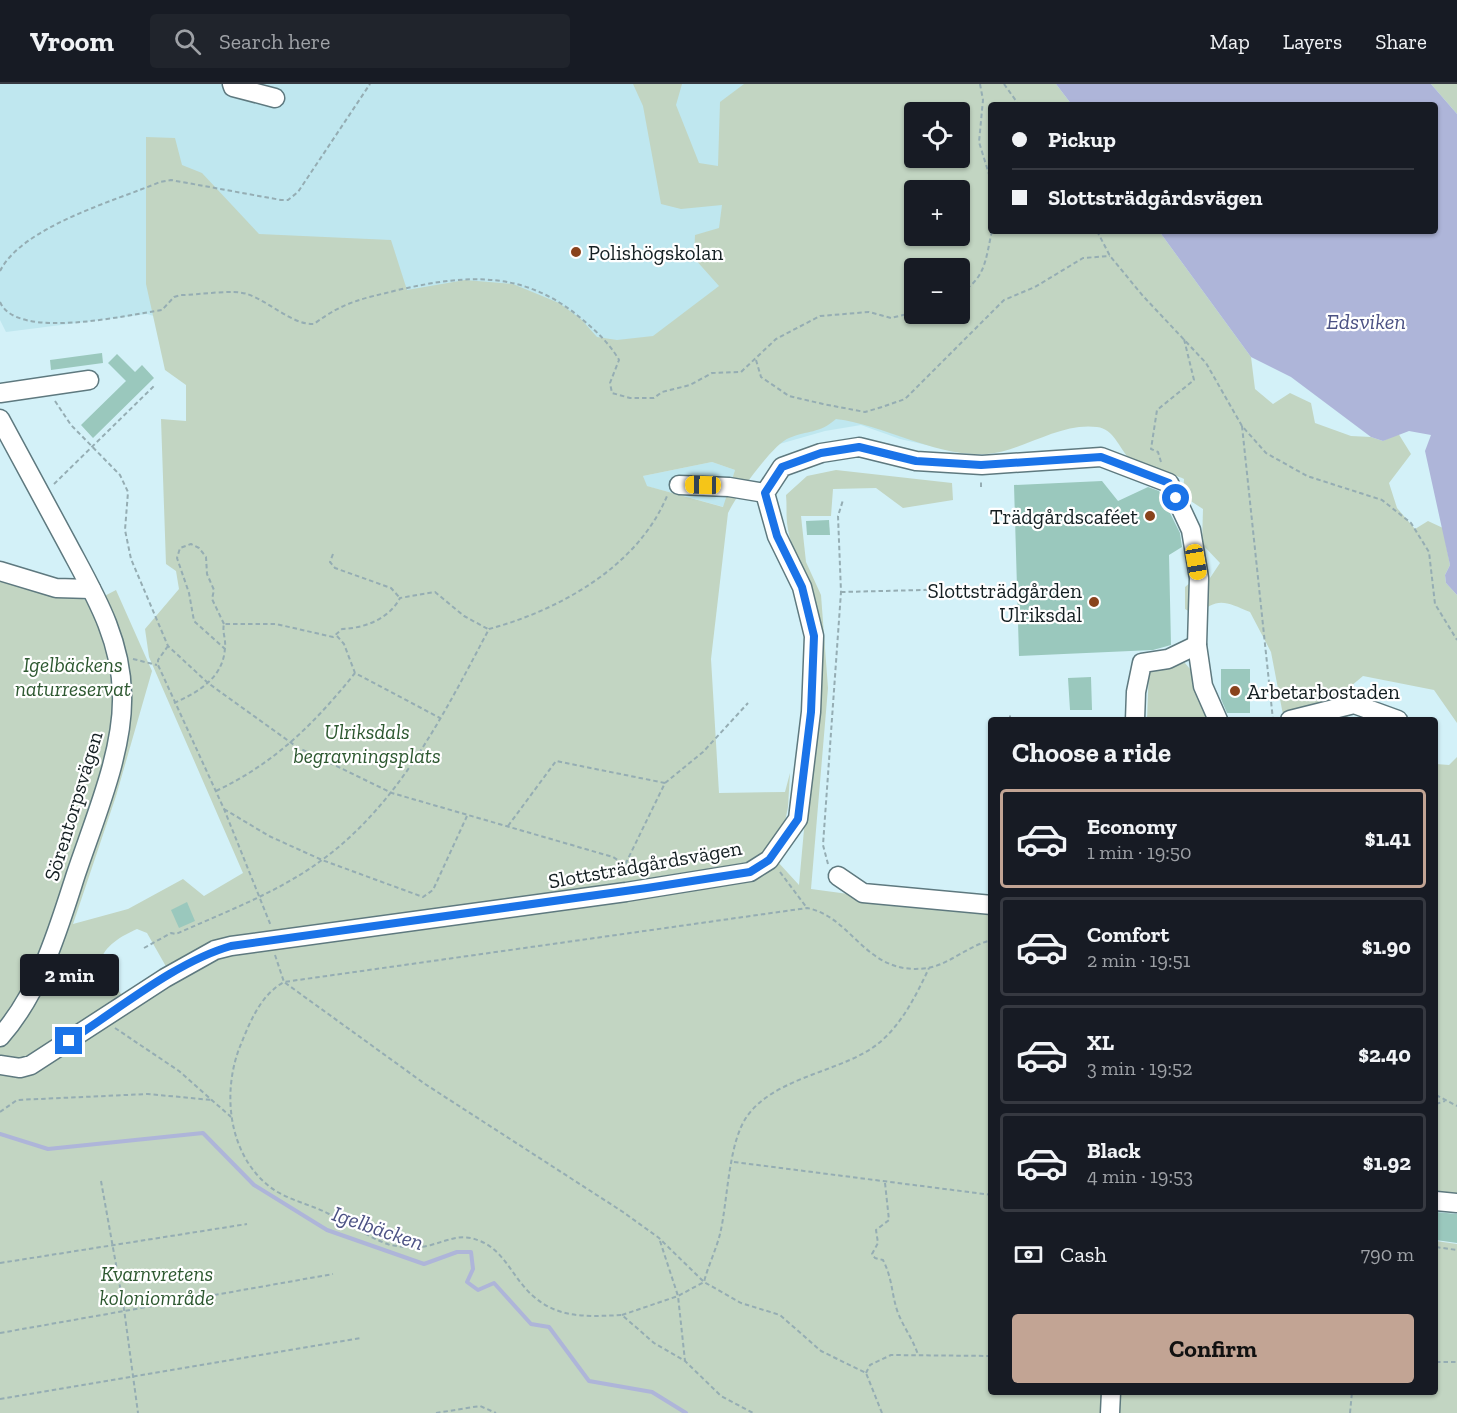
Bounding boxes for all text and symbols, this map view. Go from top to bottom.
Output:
search box [150,14,570,68]
text: Vroom [30,25,114,58]
icon: search [171,25,204,58]
text: Search here [219,28,330,55]
text: Map [1210,29,1250,54]
text: Layers [1283,29,1342,54]
text: Share [1375,29,1427,54]
map controls [904,102,970,324]
button: locate [904,102,970,168]
text: Pickup [1048,126,1116,153]
button: + [904,180,970,246]
text: Slottsträdgårdsvägen [1048,184,1263,211]
place label: Polishögskolan [588,240,723,265]
marker: Polishögskolan [569,245,583,259]
button: − [904,258,970,324]
water label: Edsviken [1326,308,1406,335]
car [685,476,721,494]
route start [1162,484,1189,511]
place label: Trädgårdscaféet [990,504,1138,529]
marker: Trädgårdscaféet [1143,509,1157,523]
car [1184,543,1208,581]
place label: Slottsträdgården Ulriksdal [927,578,1082,627]
marker: Slottsträdgården Ulriksdal [1087,595,1101,609]
park label: Igelbäckens naturreservat [15,652,131,701]
place label: Arbetarbostaden [1247,679,1400,704]
marker: Arbetarbostaden [1228,684,1242,698]
park label: Ulriksdals begravningsplats [293,719,441,768]
street label: Sörentorpsvägen [38,728,108,884]
text: Choose a ride [1012,737,1171,769]
icon: car [1015,812,1069,866]
text: Economy [1087,813,1177,840]
text: $1.41 [1365,825,1411,852]
street label: Slottsträdgårdsvägen [546,835,744,893]
text: 1 min · 19:50 [1087,840,1192,864]
icon: car [1015,920,1069,974]
text: Comfort [1087,921,1169,948]
text: $1.90 [1362,933,1411,960]
text: 2 min · 19:51 [1087,948,1190,972]
callout: 2 min [20,954,118,996]
text: 2 min [45,963,94,987]
route end [55,1027,82,1054]
icon: car [1015,1028,1069,1082]
text: XL [1087,1029,1114,1056]
text: $2.40 [1358,1041,1411,1068]
text: 3 min · 19:52 [1087,1056,1192,1080]
icon: car [1015,1136,1069,1190]
text: Black [1087,1137,1141,1164]
text: $1.92 [1363,1149,1411,1176]
text: 4 min · 19:53 [1087,1164,1193,1188]
water label: Igelbäcken [329,1200,427,1256]
icon: cash [1012,1238,1045,1271]
text: Cash [1060,1241,1107,1268]
text: 790 m [1361,1242,1414,1266]
park label: Kvarnvretens koloniområde [100,1261,214,1310]
button: Confirm [1012,1314,1414,1383]

